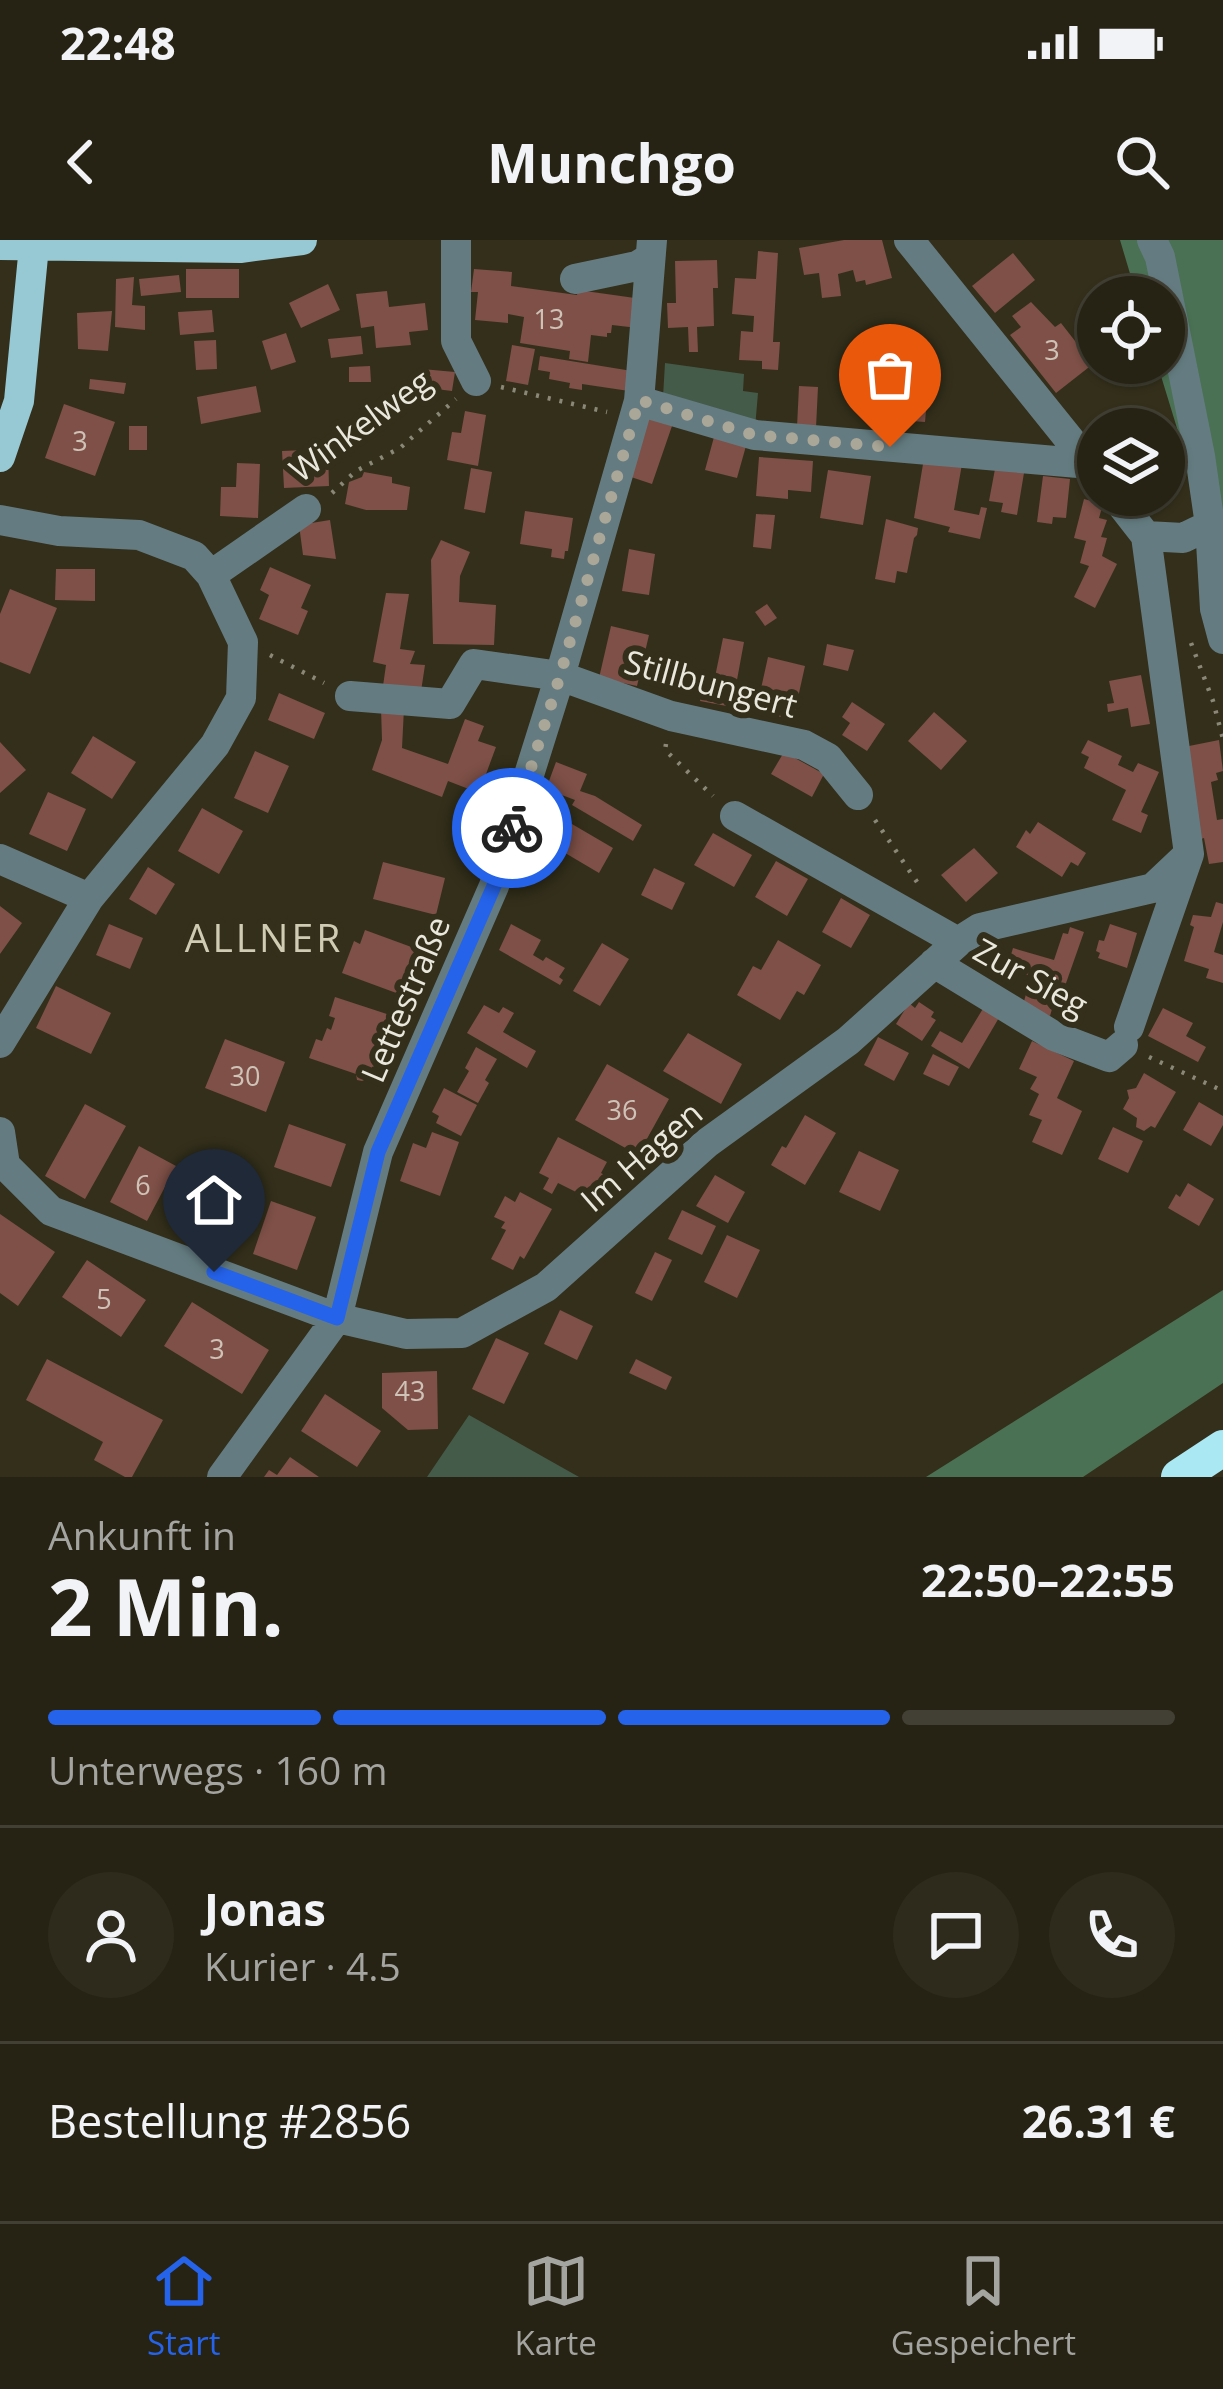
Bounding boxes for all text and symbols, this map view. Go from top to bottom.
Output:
text: 22:48 [60,12,176,73]
text: Munchgo [487,125,736,199]
icon: back [48,129,114,195]
icon: search [1109,129,1175,195]
map controls [1077,276,1185,516]
button: locate [1077,276,1185,384]
house number: 13 [534,300,564,337]
pin [839,324,941,447]
house number: 3 [1044,331,1060,368]
icon: bag [857,342,923,408]
street label: Winkelweg [280,358,440,492]
button: layers [1077,408,1185,516]
house number: 3 [72,422,88,459]
street label: Stillbungert [620,638,802,728]
courier [452,768,572,888]
icon: bike [479,795,545,861]
street label: Lettestraße [350,909,460,1089]
district label: ALLNER [185,910,343,963]
street label: Zur Sieg [966,927,1096,1027]
house number: 30 [230,1057,260,1094]
street label: Im Hagen [571,1091,711,1221]
house number: 36 [607,1091,637,1128]
pin [163,1149,265,1272]
house number: 6 [135,1166,151,1203]
icon: home [181,1167,247,1233]
house number: 5 [96,1280,112,1317]
house number: 3 [209,1330,225,1367]
house number: 43 [395,1372,425,1409]
text: Ankunft in [48,1508,236,1561]
text: 22:50–22:55 [921,1549,1175,1610]
text: 2 Min. [48,1553,284,1659]
text: Unterwegs · 160 m [48,1743,388,1796]
button: person [48,1872,174,1998]
button: chat [893,1872,1019,1998]
button: phone [1049,1872,1175,1998]
text: Jonas [204,1878,326,1939]
text: Kurier · 4.5 [204,1939,401,1992]
text: Bestellung #2856 [48,2090,411,2151]
text: 26.31 € [1022,2090,1175,2151]
tab: Start [147,2248,220,2365]
tab: Karte [514,2248,597,2365]
tab: Gespeichert [891,2248,1076,2365]

